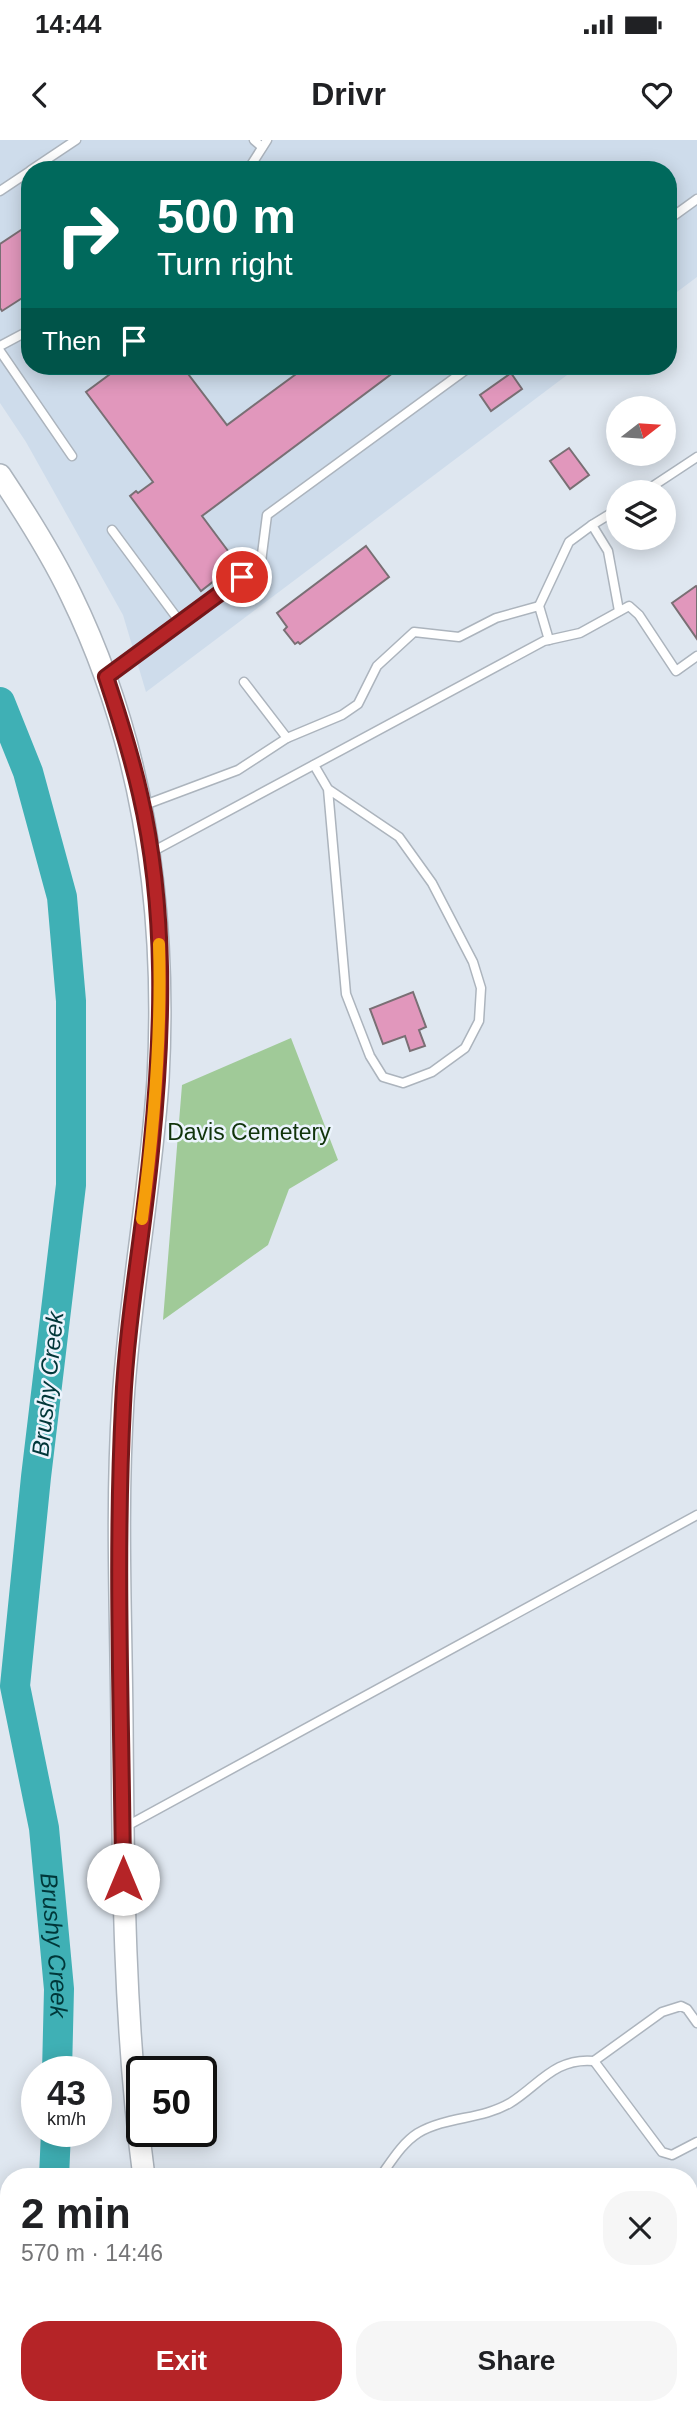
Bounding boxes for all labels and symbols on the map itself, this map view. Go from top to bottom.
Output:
north arrow [606,396,676,466]
pin [212,547,272,607]
park label: Davis Cemetery [167,1119,331,1145]
water label: Brushy Creek [26,1308,69,1458]
position arrow [86,1842,160,1916]
water label: Brushy Creek [35,1871,73,2020]
speed limit sign: 50 [126,2056,217,2147]

